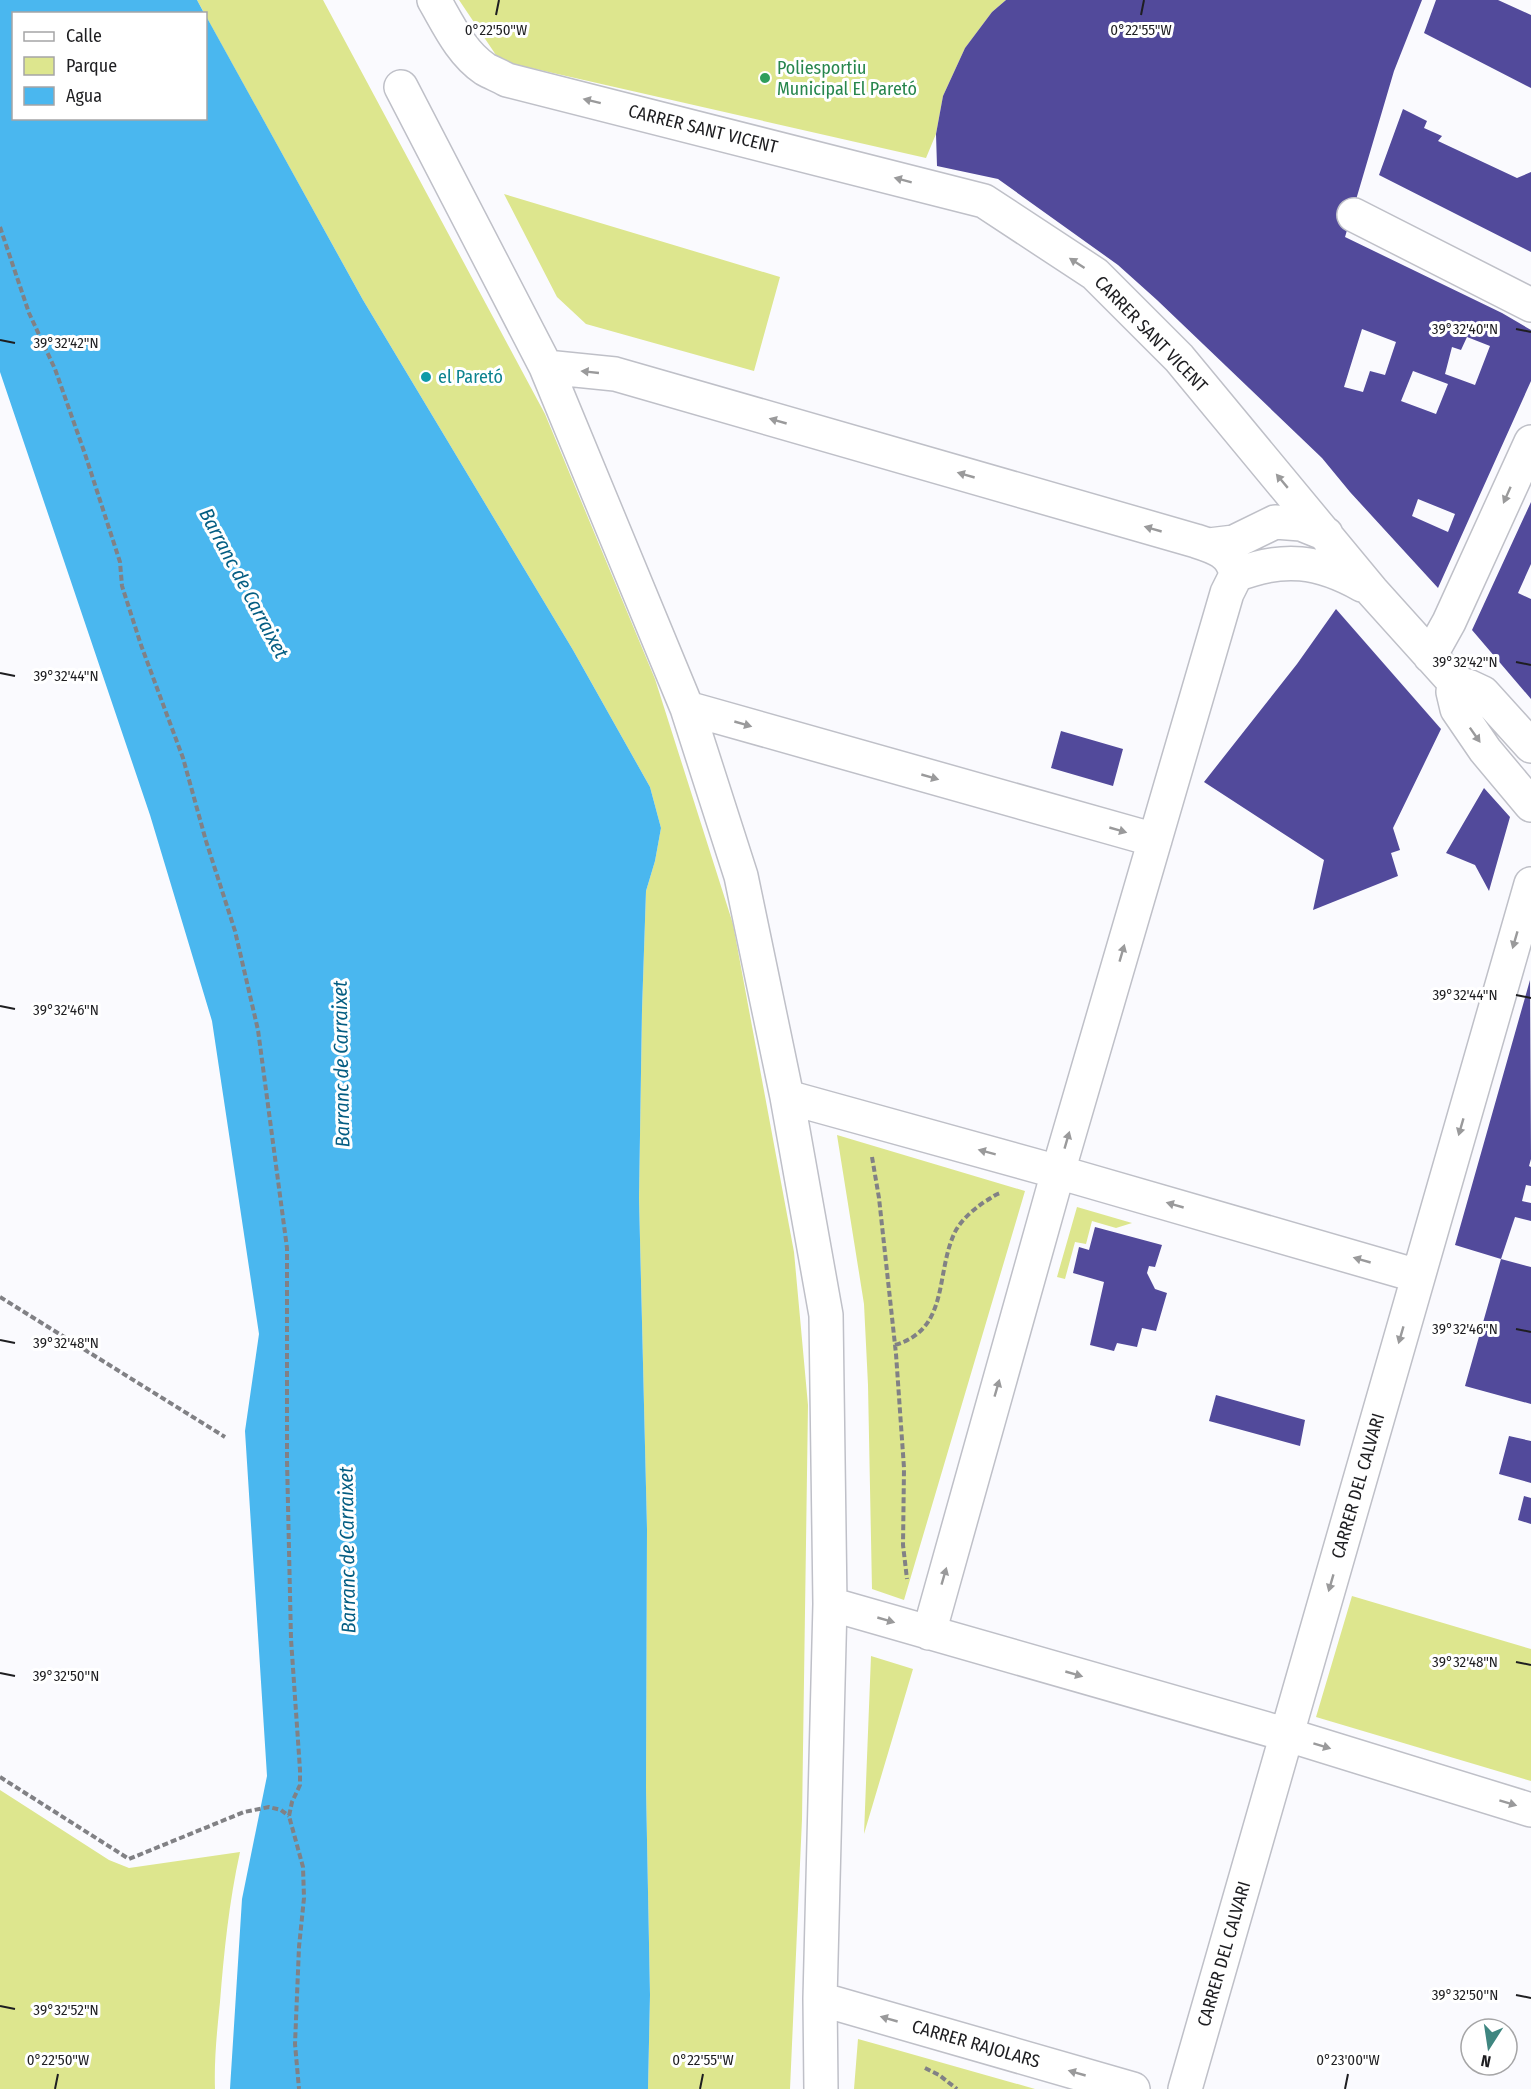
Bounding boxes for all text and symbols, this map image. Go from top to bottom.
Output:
legend [12,12,207,120]
text: 0°22'50"W [465,21,527,39]
text: 0°22'55"W [1110,21,1172,39]
text: Calle [66,25,102,47]
text: Parque [66,55,117,77]
place label: Poliesportiu Municipal El Paretó [777,57,917,100]
marker: Poliesportiu Municipal El Paretó [758,71,772,85]
text: Agua [66,85,102,107]
one-way arrow [583,96,601,105]
street label: CARRER SANT VICENT [626,100,781,158]
one-way arrow [894,175,912,184]
one-way arrow [1070,257,1086,269]
street label: CARRER SANT VICENT [1090,271,1213,397]
text: 39°32'40"N [1432,320,1498,338]
text: 39°32'42"N [33,334,99,352]
place label: el Paretó [438,366,503,388]
one-way arrow [580,367,599,377]
marker: el Paretó [419,370,433,384]
one-way arrow [769,416,787,425]
one-way arrow [957,470,975,479]
one-way arrow [1275,473,1288,489]
one-way arrow [1502,487,1511,504]
water label: Barranc de Carraixet [194,504,294,663]
one-way arrow [1144,524,1162,533]
text: 39°32'42"N [1432,653,1498,671]
text: 39°32'44"N [33,667,99,685]
one-way arrow [734,720,752,729]
one-way arrow [1469,726,1481,742]
one-way arrow [922,773,940,782]
one-way arrow [1109,826,1127,835]
one-way arrow [1510,931,1519,949]
one-way arrow [1118,944,1127,962]
water label: Barranc de Carraixet [328,980,354,1148]
text: 39°32'44"N [1432,986,1498,1004]
text: 39°32'46"N [33,1001,99,1019]
one-way arrow [1456,1118,1465,1136]
one-way arrow [1063,1131,1072,1149]
one-way arrow [978,1147,996,1156]
one-way arrow [1166,1200,1184,1209]
one-way arrow [1353,1255,1371,1264]
text: 39°32'46"N [1432,1320,1498,1338]
one-way arrow [1396,1326,1405,1344]
text: 39°32'48"N [33,1334,99,1352]
one-way arrow [993,1379,1002,1397]
street label: CARRER DEL CALVARI [1327,1411,1389,1561]
water label: Barranc de Carraixet [334,1466,360,1634]
one-way arrow [940,1567,950,1585]
one-way arrow [1325,1574,1335,1592]
one-way arrow [877,1616,895,1625]
text: 39°32'48"N [1432,1653,1498,1671]
text: 39°32'50"N [33,1667,99,1685]
one-way arrow [1065,1670,1083,1679]
one-way arrow [1313,1742,1331,1751]
one-way arrow [1499,1799,1517,1808]
street label: CARRER DEL CALVARI [1193,1879,1255,2029]
text: 39°32'50"N [1432,1986,1498,2004]
text: 39°32'52"N [33,2001,99,2019]
one-way arrow [880,2014,898,2023]
street label: CARRER RAJOLARS [909,2015,1043,2073]
north arrow [1459,2017,1519,2077]
text: 0°22'50"W [27,2051,89,2069]
text: 0°22'55"W [672,2051,734,2069]
text: 0°23'00"W [1316,2051,1380,2069]
text: N [1479,2051,1493,2071]
one-way arrow [1068,2068,1086,2077]

